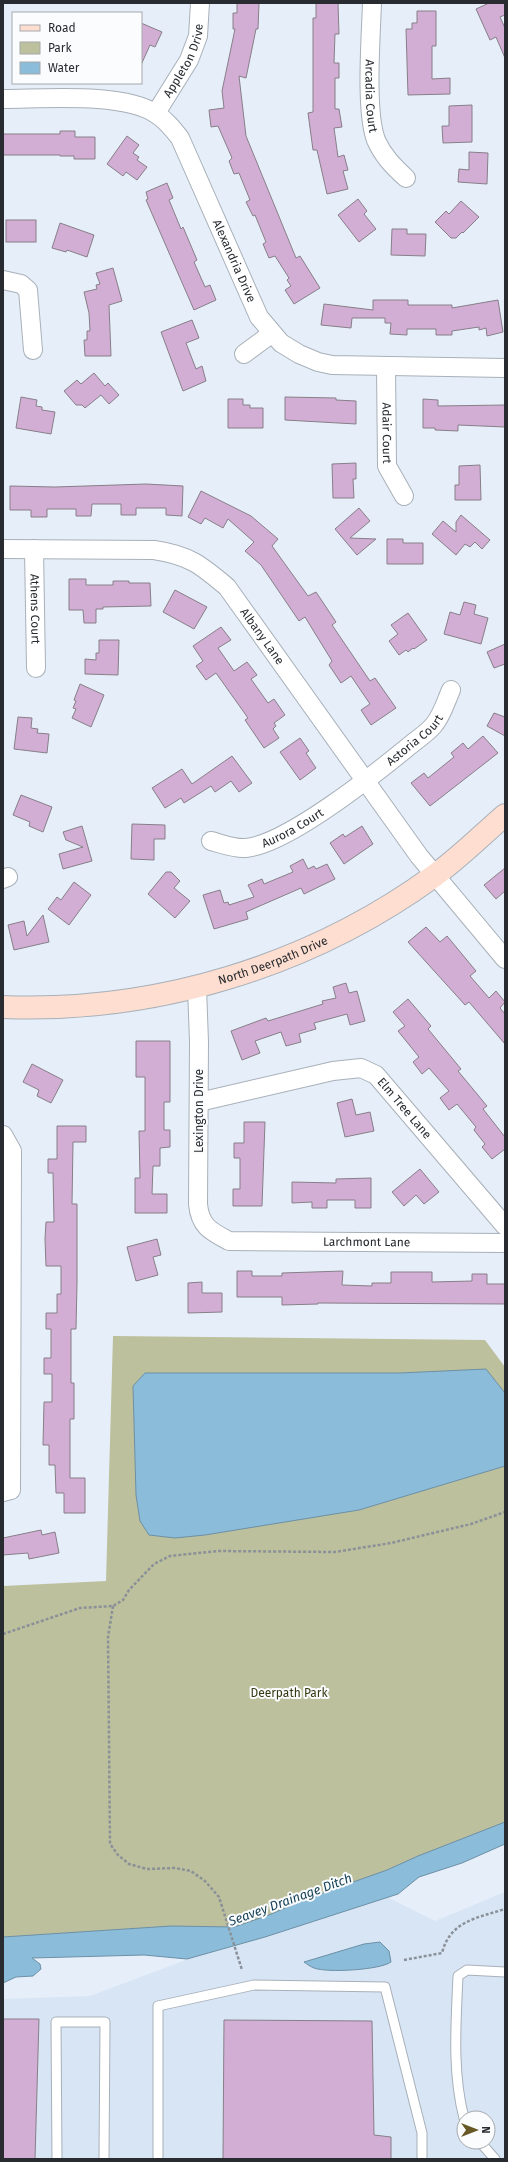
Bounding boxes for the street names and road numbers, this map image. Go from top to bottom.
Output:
street label: Appleton Drive [160,23,206,100]
street label: Arcadia Court [362,59,381,134]
street label: Alexandria Drive [210,217,259,305]
street label: Adair Court [379,402,394,464]
street label: Athens Court [27,574,43,645]
street label: Albany Lane [237,605,287,667]
street label: Astoria Court [384,712,446,769]
street label: Aurora Court [260,805,327,851]
street label: North Deerpath Drive [216,933,330,987]
street label: Lexington Drive [192,1069,206,1153]
street label: Elm Tree Lane [374,1075,434,1142]
street label: Larchmont Lane [323,1235,410,1249]

